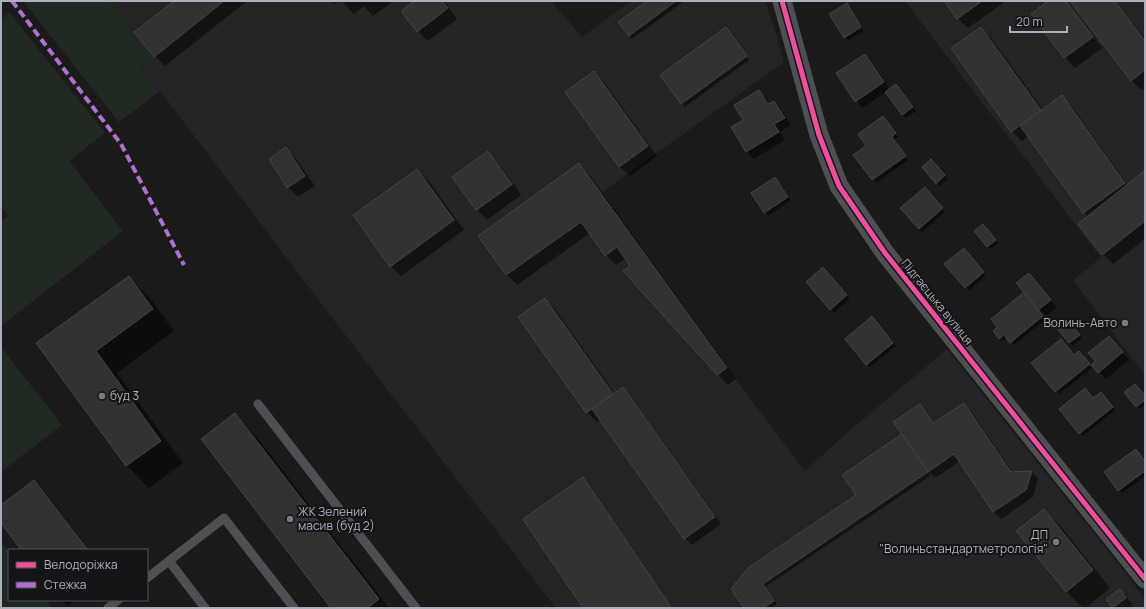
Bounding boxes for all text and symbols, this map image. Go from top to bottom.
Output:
scale bar [1010,8,1067,34]
text: 20 m [1016,13,1043,30]
street label: Підгаєцька вулиця [897,255,977,348]
place label: Волинь-Авто [1043,314,1117,331]
marker: Волинь-Авто [1120,318,1130,328]
place label: буд 3 [110,387,139,404]
marker: буд 3 [97,391,107,401]
place label: ЖК Зелений масив (буд 2) [298,503,375,534]
marker: ЖК Зелений масив (буд 2) [285,514,295,524]
place label: ДП "Волиньстандартметрологія" [879,526,1048,557]
marker: ДП "Волиньстандартметрологія" [1051,537,1061,547]
legend [8,549,148,601]
text: Велодоріжка [44,556,118,573]
text: Стежка [44,576,86,593]

